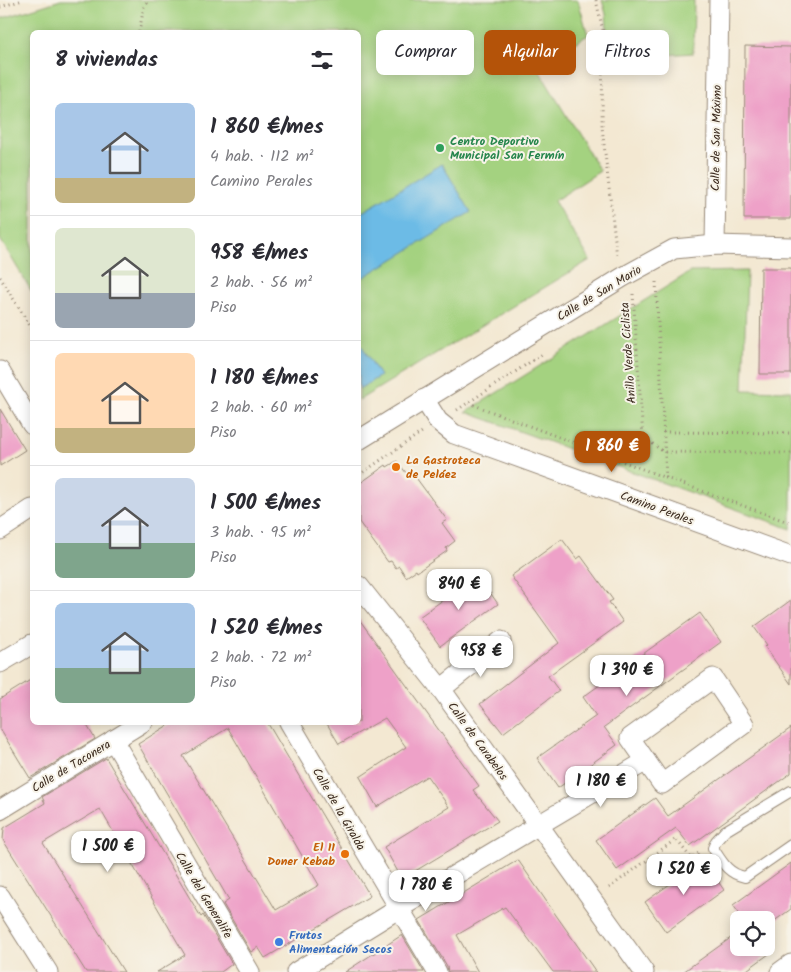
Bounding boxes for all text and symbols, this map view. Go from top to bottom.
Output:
chip: Comprar [376,30,474,75]
chip: Alquilar [484,30,576,75]
chip: Filtros [586,30,669,75]
text: 8 viviendas [55,44,158,77]
icon: filters [308,46,336,74]
street label: Calle de San Máximo [706,85,727,191]
text: 1 860 €/mes [210,111,324,144]
icon: home [95,123,155,183]
place label: Centro Deportivo Municipal San Fermín [450,132,565,165]
marker: Centro Deportivo Municipal San Fermín [434,142,446,154]
text: 4 hab. · 112 m² [210,144,314,169]
text: Camino Perales [210,169,312,194]
text: 958 €/mes [210,237,308,270]
icon: home [95,248,155,308]
street label: Calle de San Mario [553,261,645,326]
text: 2 hab. · 56 m² [210,270,312,295]
text: Piso [210,295,237,320]
street label: Anillo Verde Ciclista [615,301,642,404]
text: 1 180 €/mes [210,362,319,395]
icon: home [95,373,155,433]
text: 2 hab. · 60 m² [210,395,312,420]
text: Piso [210,420,237,445]
pin: 1 860 € [566,430,658,473]
text: 1 860 € [585,434,639,459]
place label: La Gastroteca de Peláez [406,451,481,484]
marker: La Gastroteca de Peláez [390,461,402,473]
street label: Camino Perales [617,486,696,531]
text: 1 500 €/mes [210,487,321,520]
icon: home [95,498,155,558]
text: 3 hab. · 95 m² [210,520,311,545]
text: Piso [210,545,237,570]
pin: 840 € [424,568,494,611]
text: 840 € [438,572,480,597]
text: 1 520 €/mes [210,612,323,645]
icon: home [95,623,155,683]
pin: 958 € [446,636,516,678]
text: 958 € [460,639,502,664]
text: 2 hab. · 72 m² [210,645,311,670]
pin: 1 390 € [581,654,673,697]
text: 1 390 € [601,658,653,683]
text: Piso [210,670,237,695]
street label: Calle de Carabelos [443,698,513,784]
street label: Calle de Taconera [28,735,115,798]
street label: Calle de la Giralda [307,764,370,855]
pin: 1 180 € [555,766,647,808]
text: 1 180 € [576,769,626,794]
pin: 1 500 € [62,830,154,873]
text: 1 500 € [82,834,134,859]
place label: El 11 Doner Kebab [267,838,335,871]
street label: Calle del Generalife [170,848,237,943]
marker: El 11 Doner Kebab [339,848,351,860]
pin: 1 520 € [638,854,730,896]
text: 1 520 € [658,857,710,882]
pin: 1 780 € [380,870,472,912]
text: 1 780 € [400,873,452,898]
map controls [730,911,775,956]
button: locate [730,911,775,956]
place label: Frutos Alimentación Secos [289,926,392,959]
marker: Frutos Alimentación Secos [273,936,285,948]

